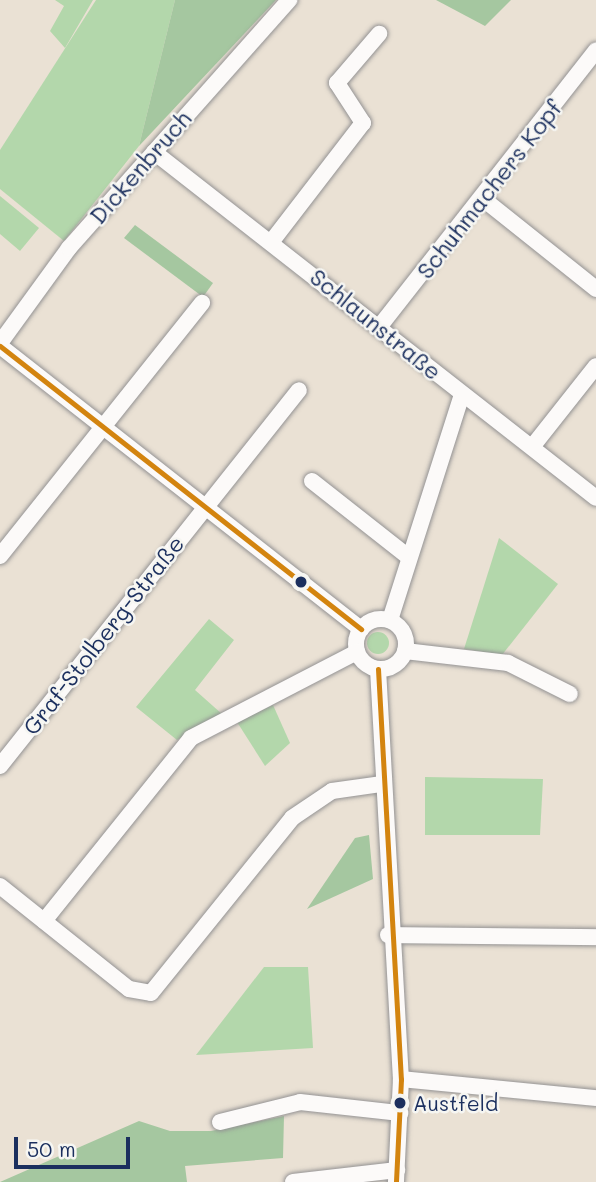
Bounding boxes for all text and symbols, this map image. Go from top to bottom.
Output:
street label: Schuhmachers Kopf [411,94,567,284]
street label: Dickenbruch [83,105,197,229]
street label: Schlaunstraße [305,263,447,385]
street label: Graf-Stolberg-Straße [17,530,189,740]
unlabelled marker [294,575,308,589]
place label: Austfeld [413,1090,498,1116]
marker: Austfeld [393,1096,407,1110]
scale bar [18,1122,133,1166]
text: 50 m [27,1135,76,1162]

